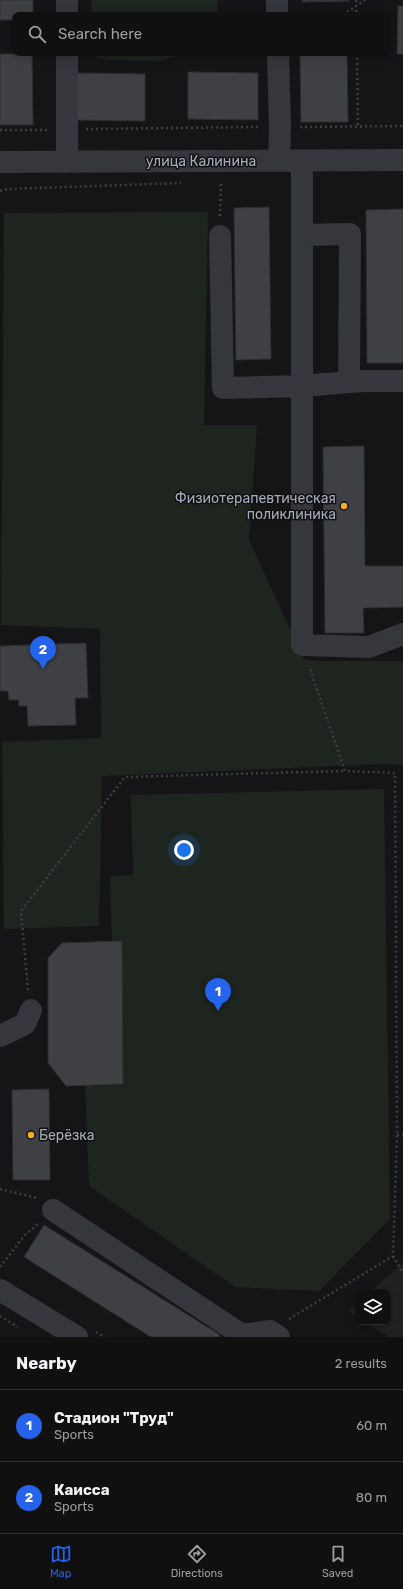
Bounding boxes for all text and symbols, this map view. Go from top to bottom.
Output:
search box [12,12,391,56]
icon: search [26,23,48,45]
text: Search here [58,25,142,43]
street label: улица Калинина [146,153,256,170]
place label: Физиотерапевтическая поликлиника [175,490,336,523]
marker: Физиотерапевтическая поликлиника [339,501,349,511]
pin: 2 [30,636,56,669]
your location [174,840,194,860]
pin: 1 [205,978,231,1011]
place label: Берёзка [39,1127,94,1144]
marker: Берёзка [26,1130,36,1140]
map controls [355,1289,391,1325]
button: layers [355,1289,391,1325]
text: Nearby [16,1353,77,1373]
text: 2 results [335,1356,387,1371]
text: Стадион "Труд" [54,1409,174,1427]
text: 1 [26,1418,32,1433]
text: 60 m [356,1418,387,1433]
text: Sports [54,1427,94,1442]
text: Каисса [54,1481,110,1499]
text: 2 [25,1490,33,1505]
text: 80 m [356,1490,387,1505]
text: Sports [54,1499,94,1514]
tab: Map [50,1543,72,1580]
tab: Directions [171,1543,223,1580]
tab: Saved [322,1543,353,1580]

